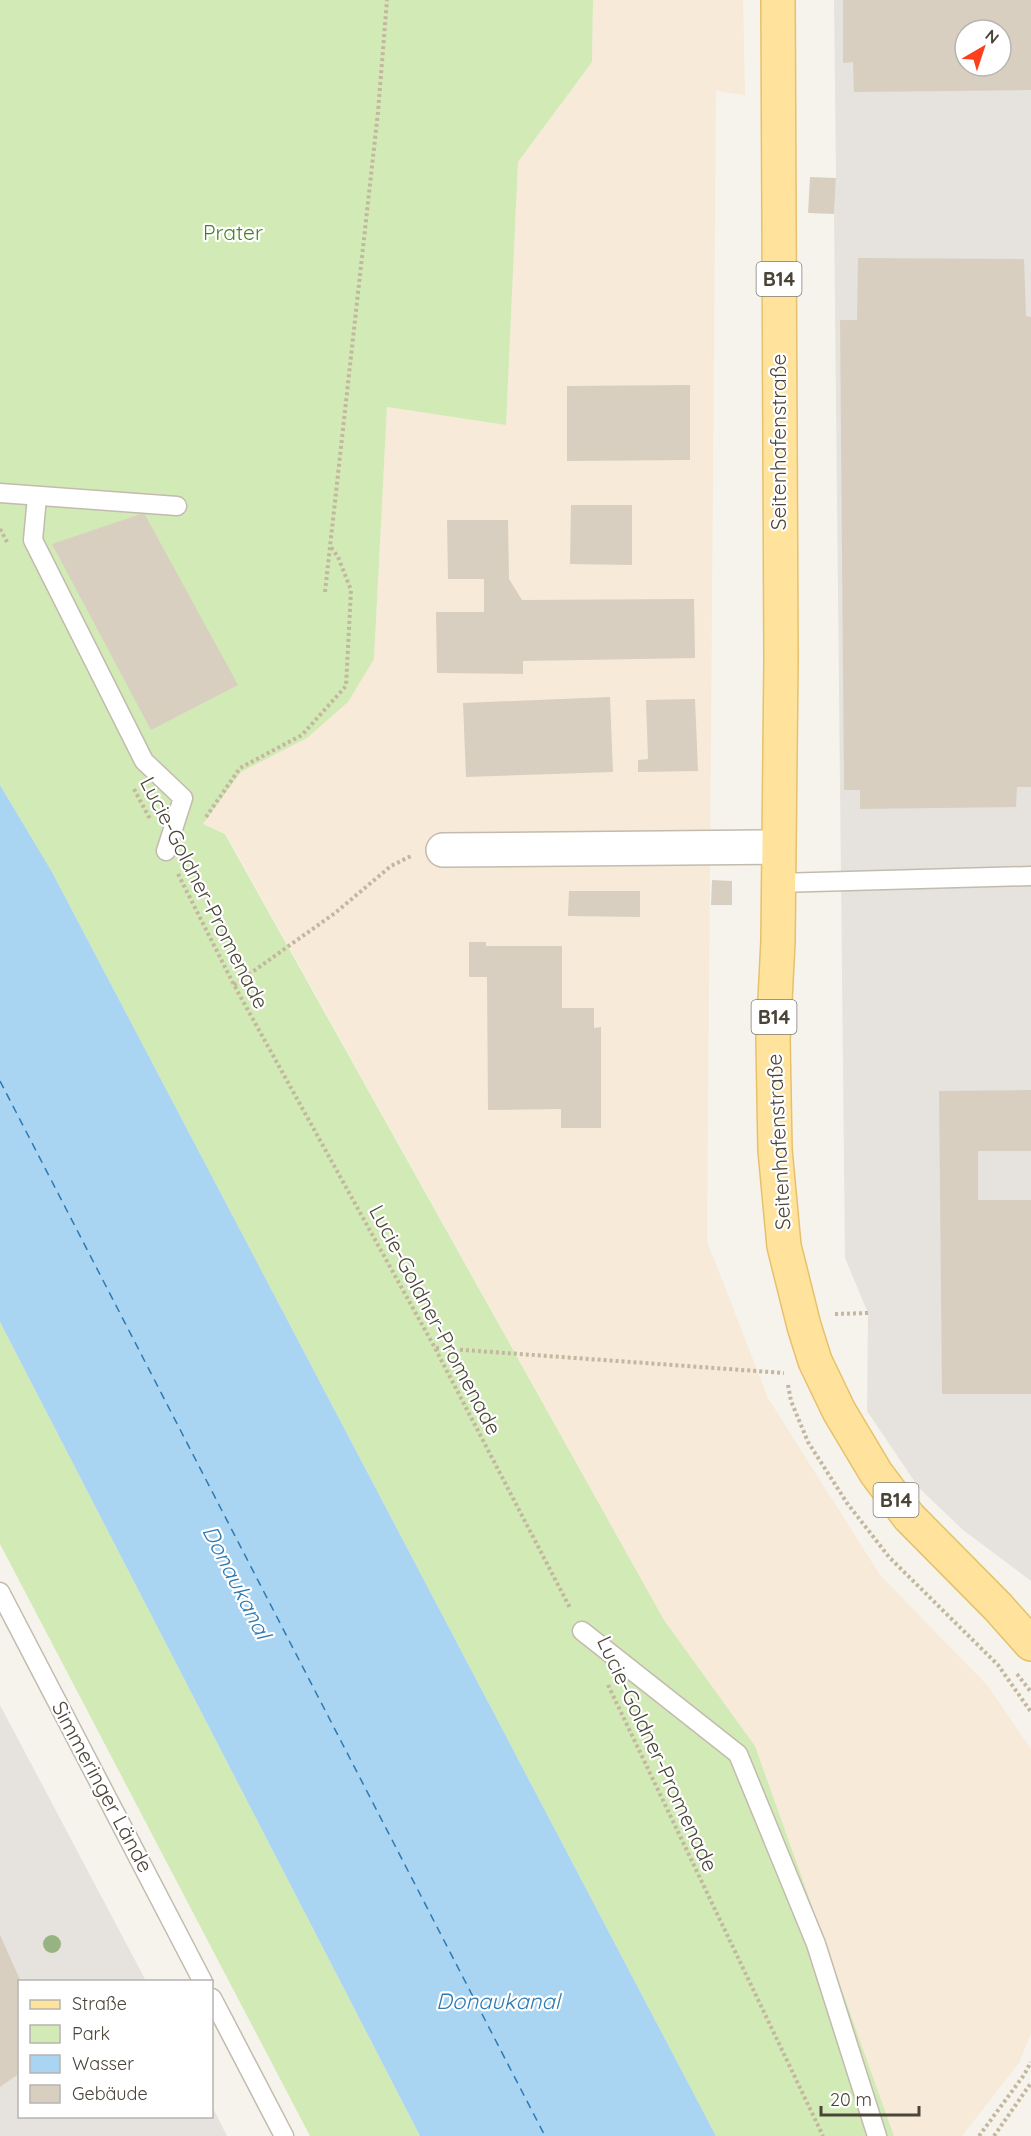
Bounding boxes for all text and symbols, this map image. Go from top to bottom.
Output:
north arrow [953,18,1013,78]
text: N [982,25,1003,48]
park label: Prater [203,219,263,245]
road number: B14 [756,262,802,296]
street label: Seitenhafenstraße [765,354,791,530]
street label: Lucie-Goldner-Promenade [135,772,275,1013]
road number: B14 [752,1000,796,1034]
street label: Seitenhafenstraße [760,1053,796,1231]
street label: Lucie-Goldner-Promenade [364,1200,508,1439]
road number: B14 [874,1483,918,1517]
water label: Donaukanal [196,1521,279,1646]
street label: Lucie-Goldner-Promenade [592,1632,724,1875]
street label: Simmeringer Lände [47,1696,159,1877]
legend [18,1980,213,2118]
water label: Donaukanal [436,1987,563,2015]
text: Straße [72,1992,127,2015]
text: Park [72,2022,110,2045]
text: Wasser [72,2052,134,2075]
scale bar [821,2079,918,2117]
text: Gebäude [72,2082,148,2105]
text: 20 m [830,2088,872,2111]

